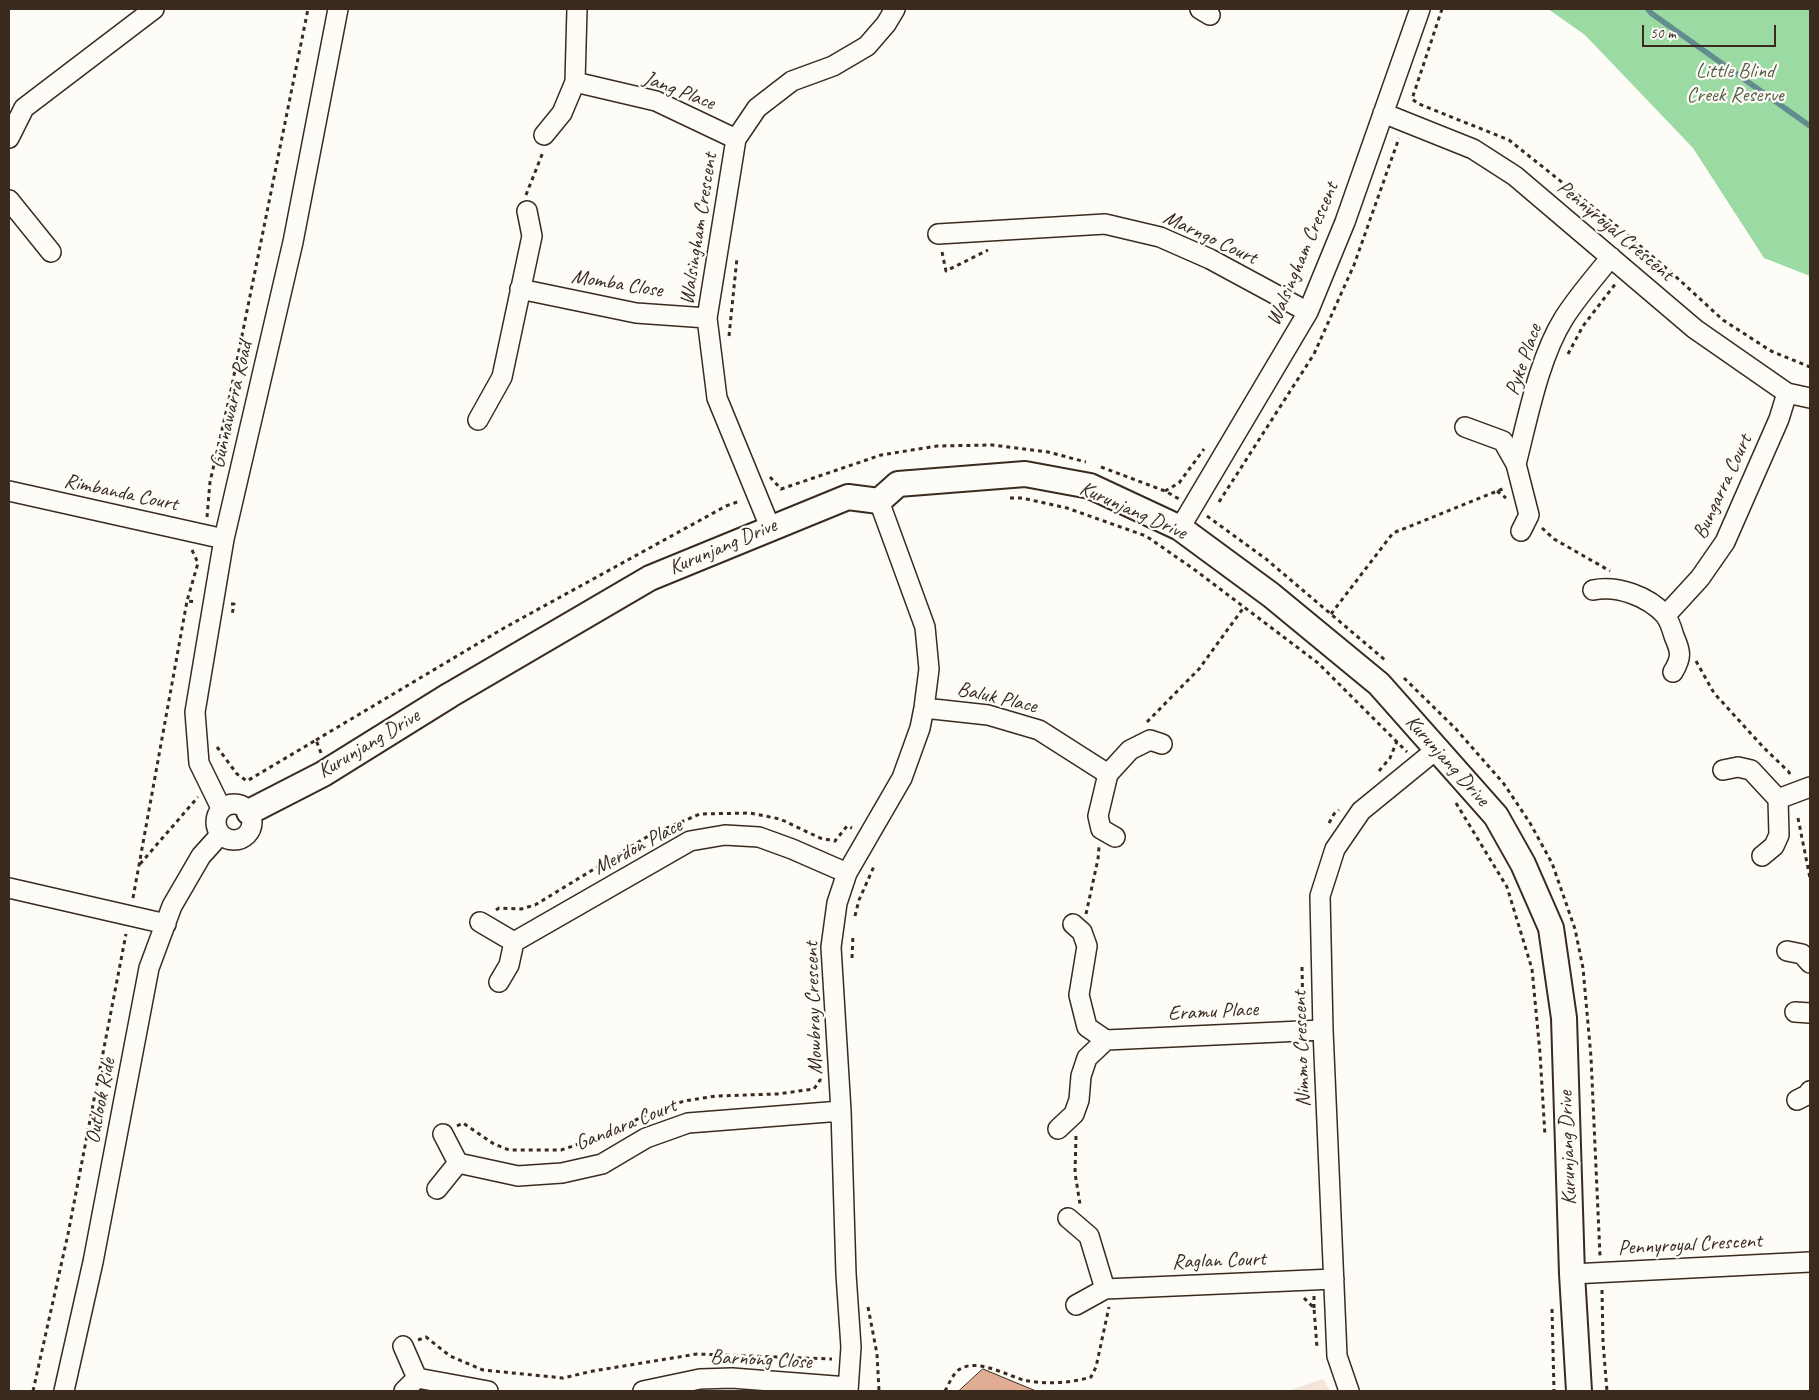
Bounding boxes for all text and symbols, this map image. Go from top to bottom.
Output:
scale bar [1644,15,1778,47]
text: 50 m [1650,24,1676,43]
park label: Little Blind Creek Reserve [1686,58,1784,108]
street label: Jang Place [640,66,718,116]
street label: Walsingham Crescent [675,151,723,307]
street label: Pennyroyal Crescent [1552,175,1678,287]
street label: Walsingham Crescent [1261,179,1345,329]
street label: Marngo Court [1159,205,1261,271]
street label: Momba Close [570,264,664,304]
street label: Pyke Place [1500,321,1548,399]
street label: Gunnawarra Road [205,339,259,471]
street label: Bungarra Court [1688,431,1758,543]
street label: Rimbanda Court [62,469,180,517]
street label: Kurunjang Drive [1076,476,1190,546]
street label: Kurunjang Drive [665,513,781,581]
street label: Baluk Place [955,677,1039,719]
street label: Kurunjang Drive [314,704,424,784]
street label: Kurunjang Drive [1399,710,1495,812]
street label: Merdon Place [589,813,687,881]
street label: Mowbray Crescent [799,941,829,1075]
street label: Nimmo Crescent [1287,990,1317,1108]
street label: Eramu Place [1167,997,1259,1027]
street label: Outlook Ride [80,1056,122,1146]
street label: Kurunjang Drive [1553,1090,1583,1206]
street label: Gandara Court [572,1093,680,1157]
street label: Pennyroyal Crescent [1617,1229,1763,1261]
street label: Raglan Court [1172,1247,1266,1275]
street label: Barnong Close [710,1345,812,1375]

